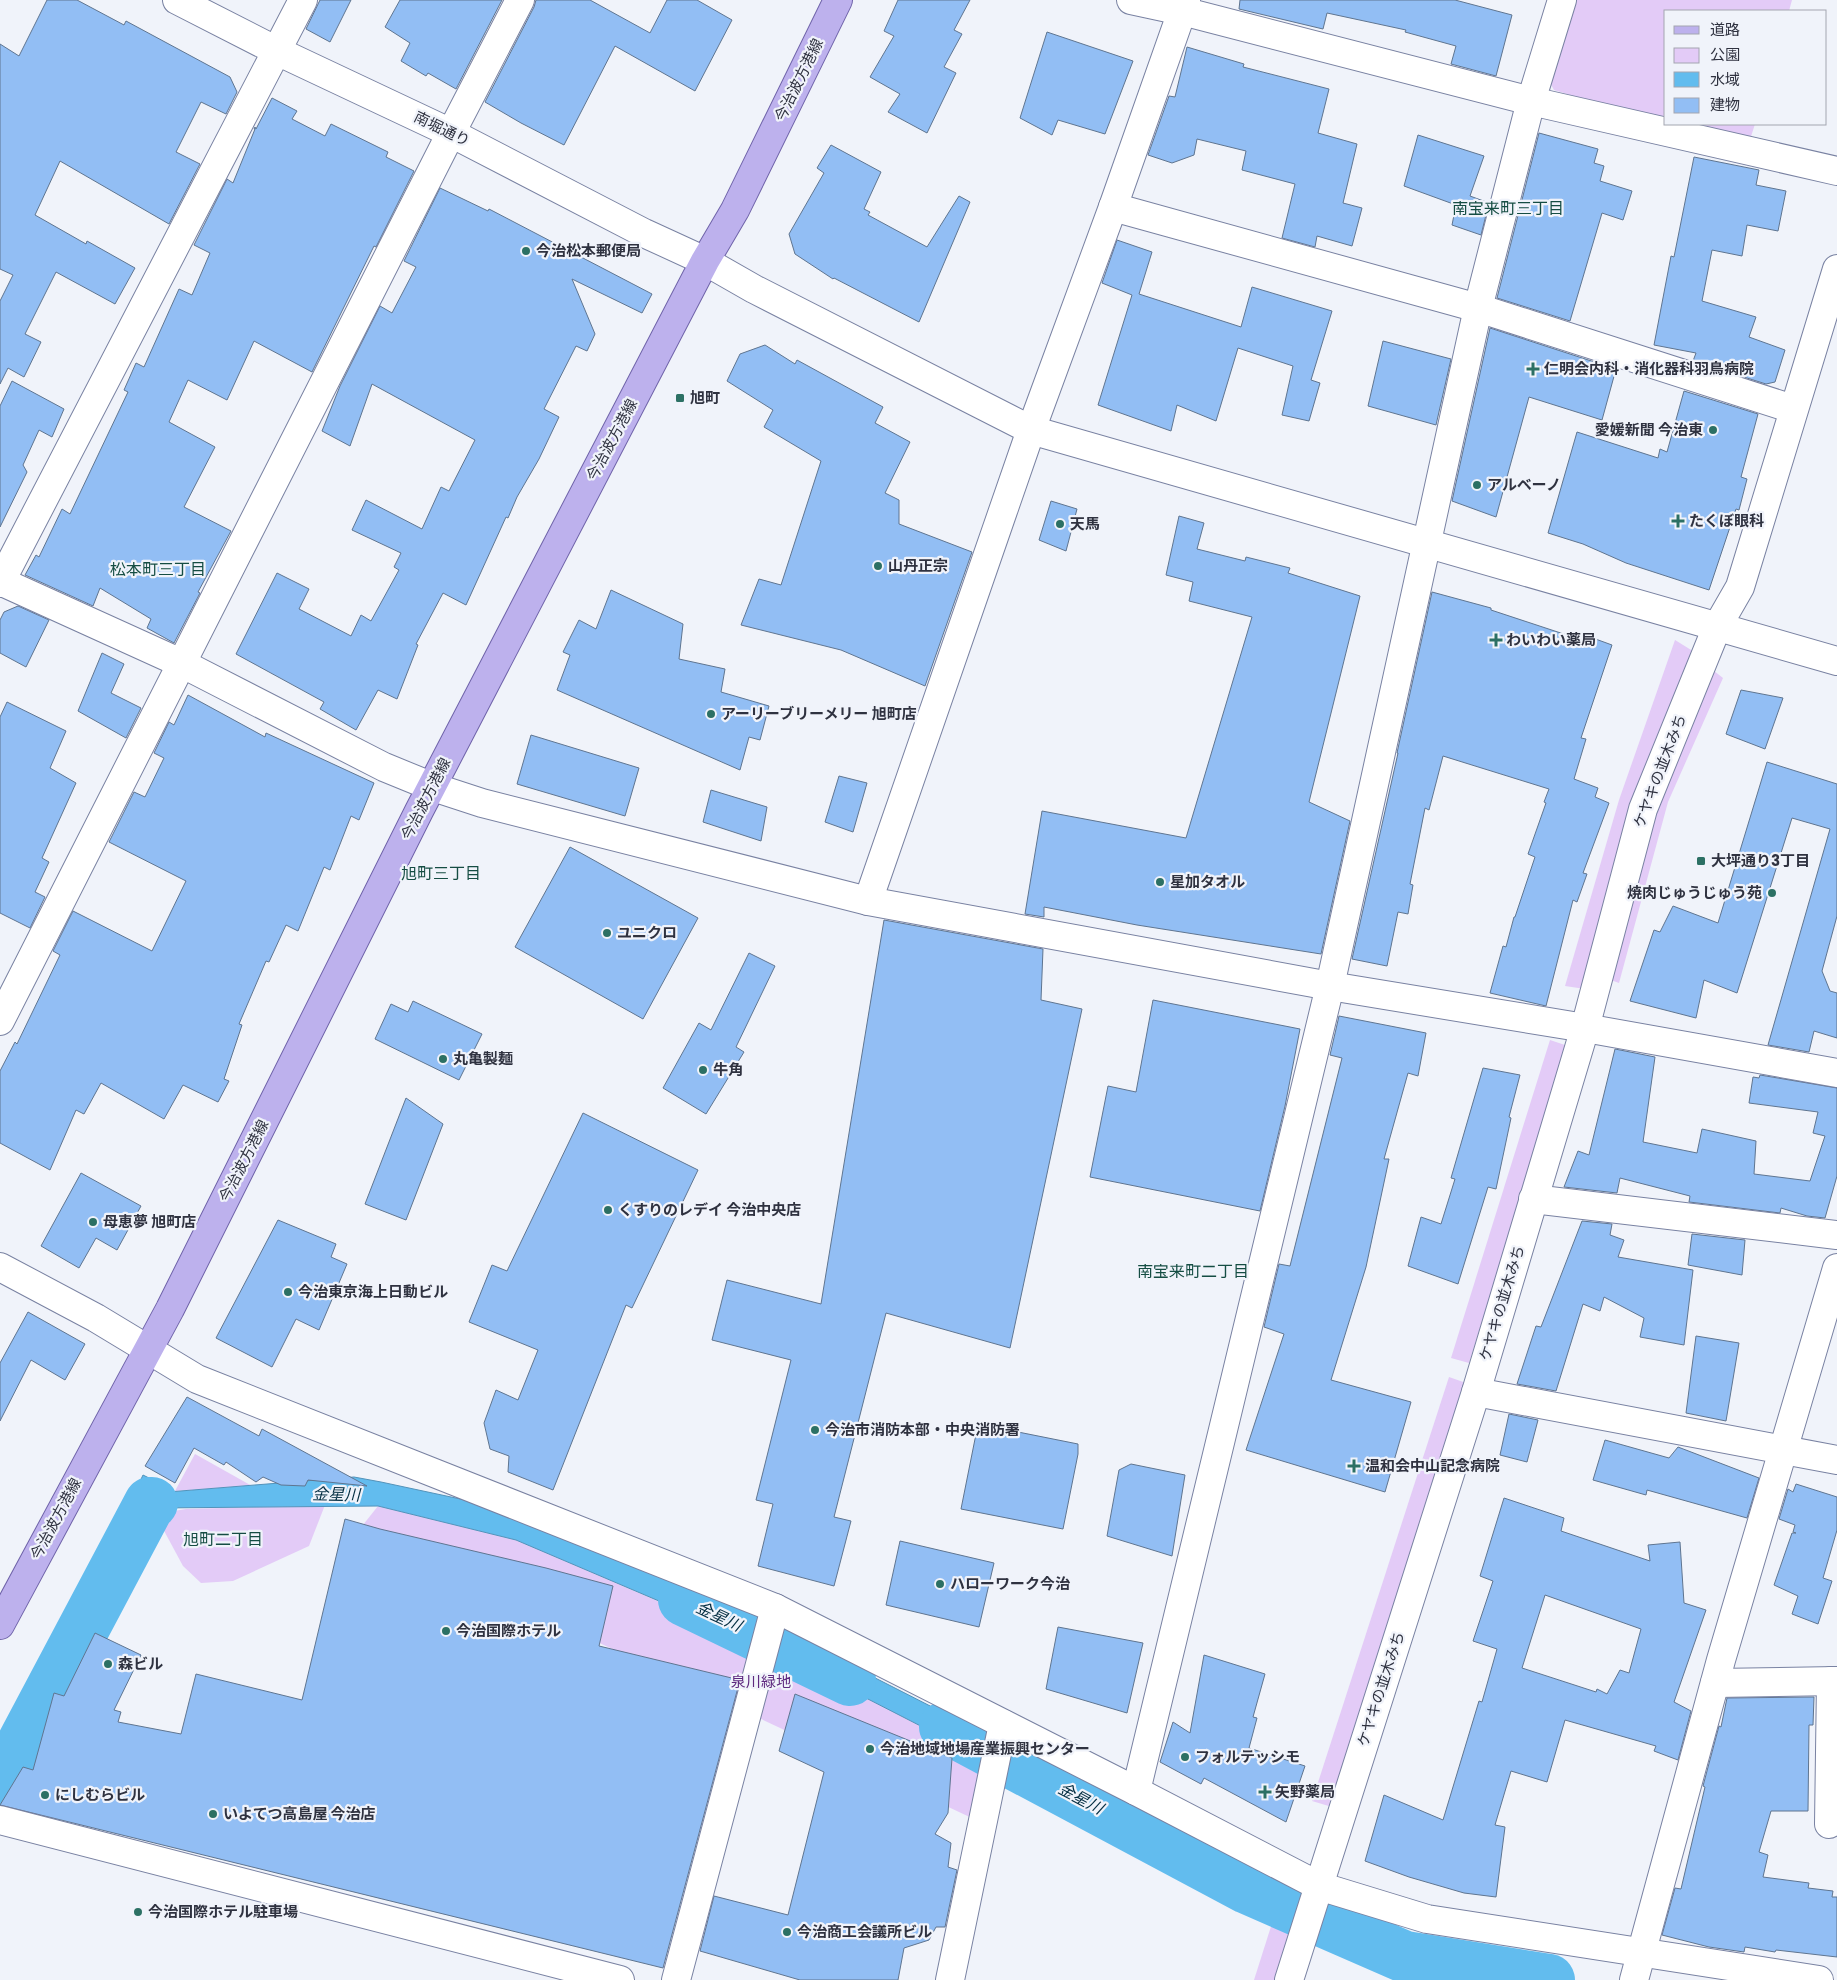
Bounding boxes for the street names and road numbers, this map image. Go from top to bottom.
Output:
street label: 今治波方港線 [769,35,828,125]
street label: 南堀通り [411,106,474,151]
street label: 今治波方港線 [581,395,642,484]
street label: ケヤキの並木みち [1628,711,1691,831]
street label: 今治波方港線 [396,754,455,844]
street label: 今治波方港線 [214,1116,273,1206]
street label: ケヤキの並木みち [1474,1242,1529,1363]
street label: 今治波方港線 [25,1474,86,1563]
street label: ケヤキの並木みち [1352,1629,1409,1749]

